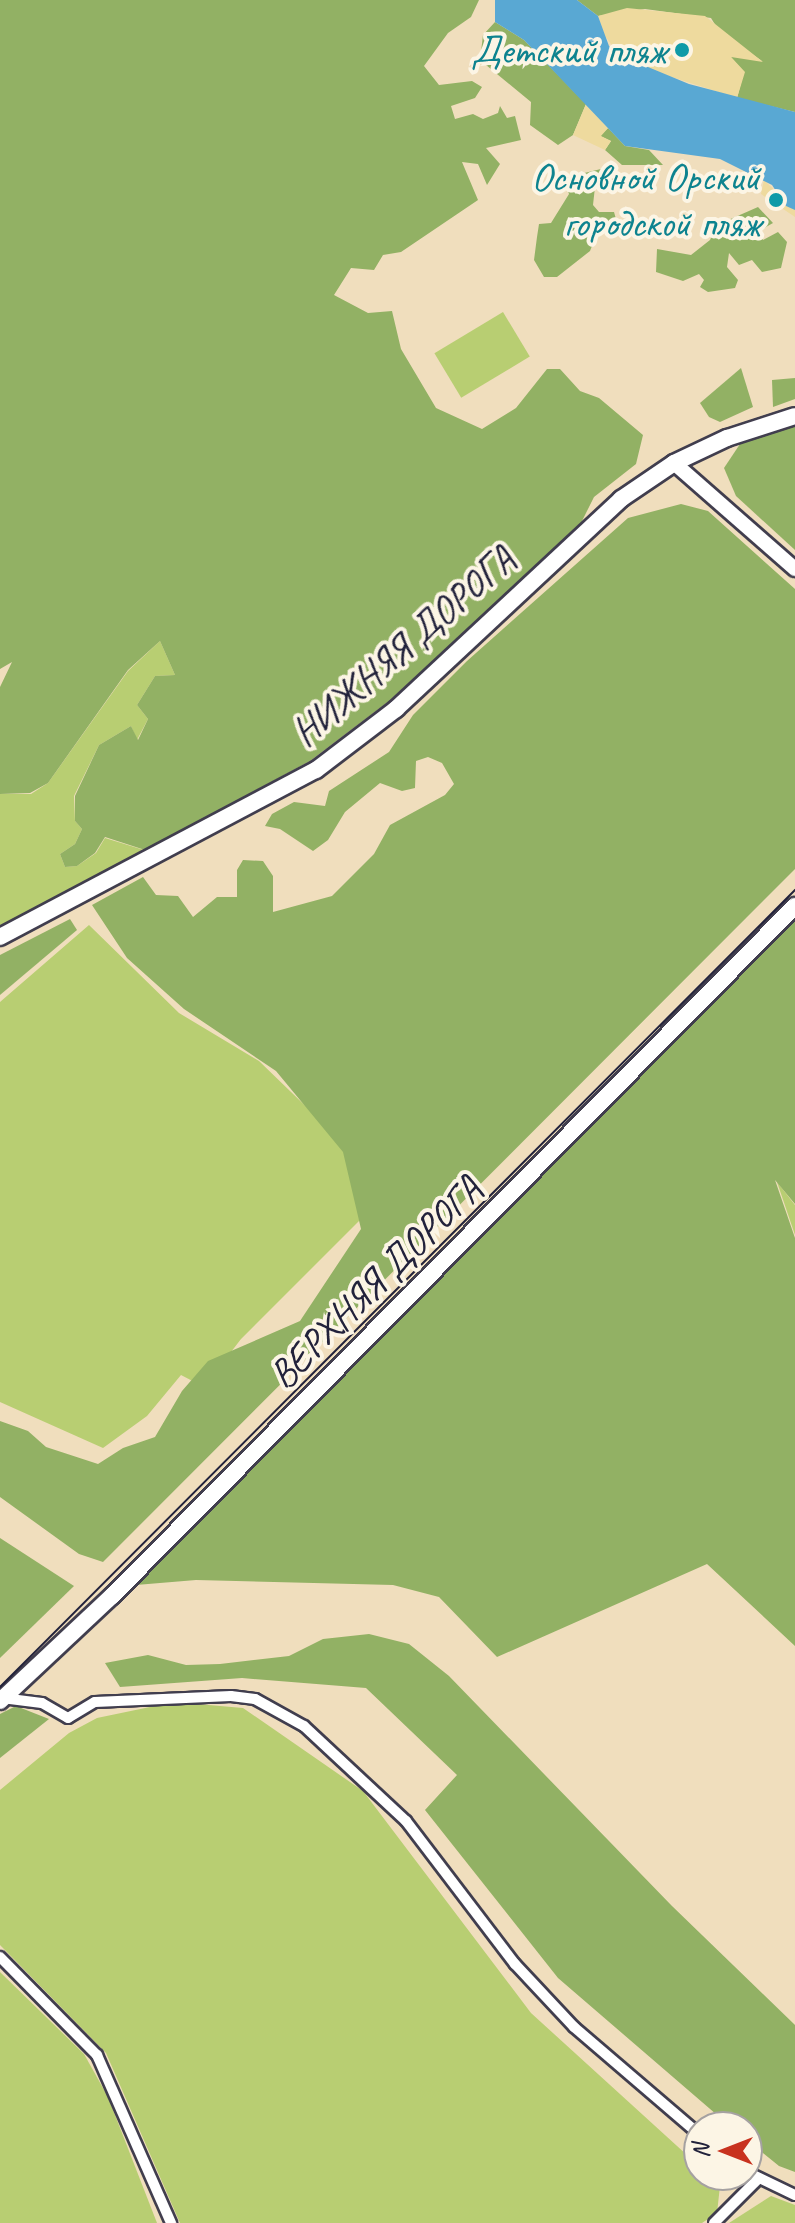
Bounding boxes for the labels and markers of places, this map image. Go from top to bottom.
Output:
place label: Детский пляж [471,26,666,74]
marker: Детский пляж [673,41,691,59]
place label: Основной Орский городской пляж [531,153,760,247]
marker: Основной Орский городской пляж [767,191,785,209]

